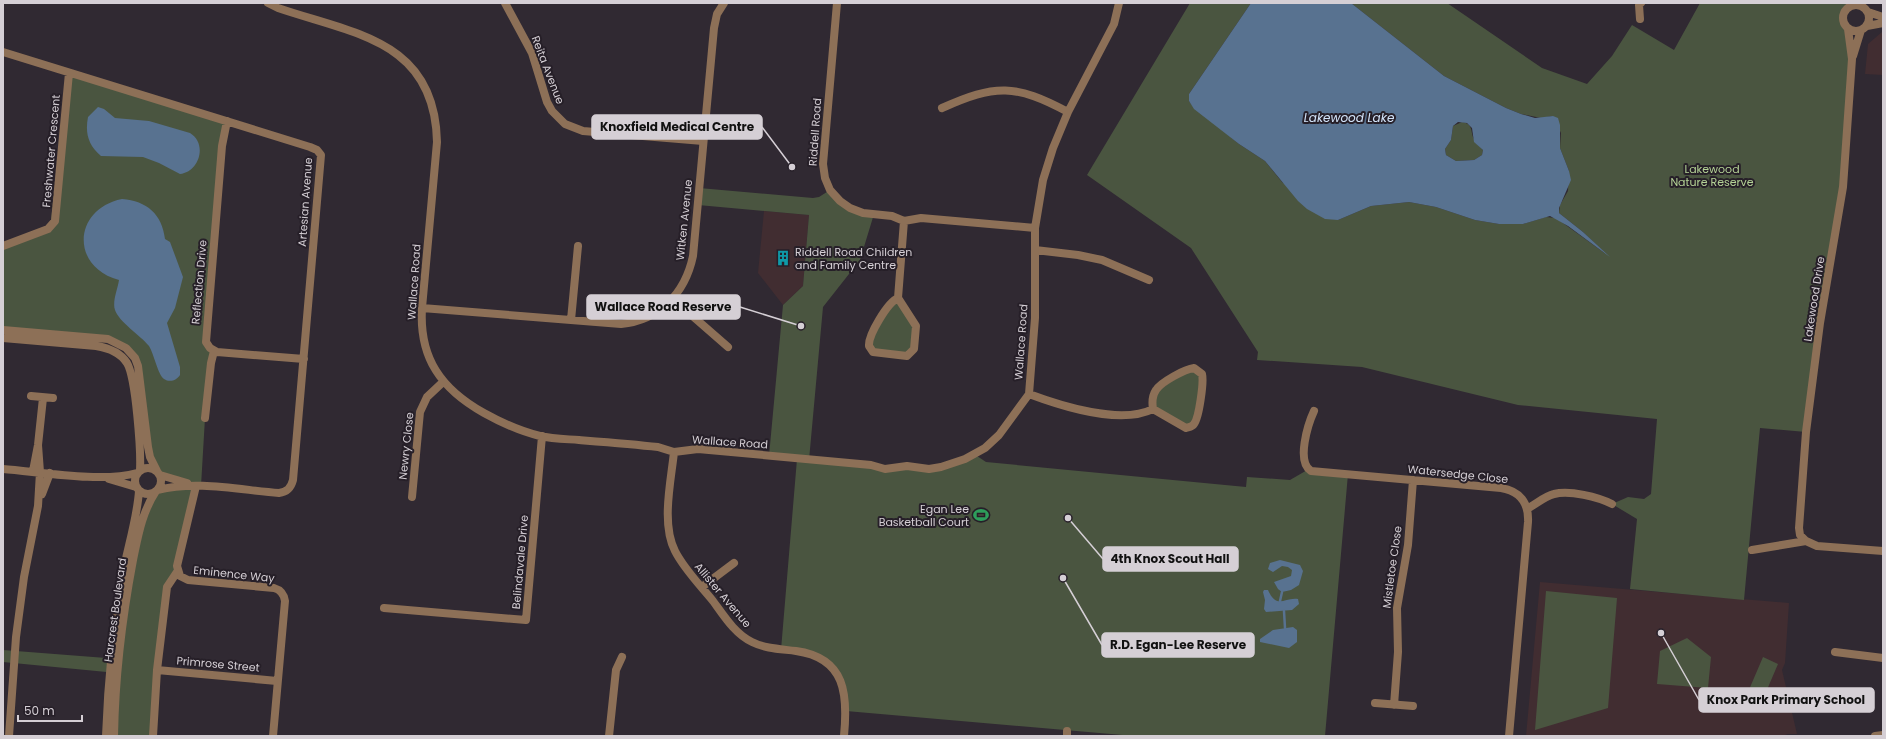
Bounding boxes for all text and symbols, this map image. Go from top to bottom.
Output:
street label: Reita Avenue [528,34,568,107]
street label: Freshwater Crescent [38,94,64,208]
street label: Riddell Road [805,98,825,166]
water label: Lakewood Lake [1304,109,1395,126]
callout: Knoxfield Medical Centre [592,115,762,139]
text: Knoxfield Medical Centre [600,118,755,135]
street label: Artesian Avenue [294,157,316,247]
park label: Lakewood Nature Reserve [1670,161,1754,190]
street label: Witken Avenue [672,179,696,261]
street label: Reflection Drive [187,239,211,325]
street label: Wallace Road [403,244,425,320]
place label: Riddell Road Children and Family Centre [795,244,912,273]
building icon: Riddell Road Children and Family Centre [774,249,792,267]
street label: Lakewood Drive [1799,255,1829,343]
callout: Wallace Road Reserve [587,295,740,319]
text: Wallace Road Reserve [595,298,732,315]
street label: Wallace Road [1010,304,1032,380]
street label: Newry Close [395,411,418,480]
street label: Wallace Road [692,431,768,453]
street label: Watersedge Close [1407,461,1509,487]
place label: Egan Lee Basketball Court [879,501,969,530]
sports icon: Egan Lee Basketball Court [972,506,990,524]
street label: Belindavale Drive [508,514,532,610]
street label: Mistletoe Close [1378,525,1406,609]
callout: 4th Knox Scout Hall [1103,547,1238,571]
text: 4th Knox Scout Hall [1110,550,1230,567]
street label: Harcrest Boulevard [100,557,130,663]
street label: Allister Avenue [691,559,755,631]
street label: Eminence Way [193,562,276,586]
callout: R.D. Egan-Lee Reserve [1102,633,1254,657]
text: R.D. Egan-Lee Reserve [1110,636,1247,653]
street label: Primrose Street [176,652,260,676]
callout: Knox Park Primary School [1699,688,1874,712]
text: Knox Park Primary School [1707,691,1865,708]
scale bar [18,697,82,723]
text: 50 m [24,702,55,719]

